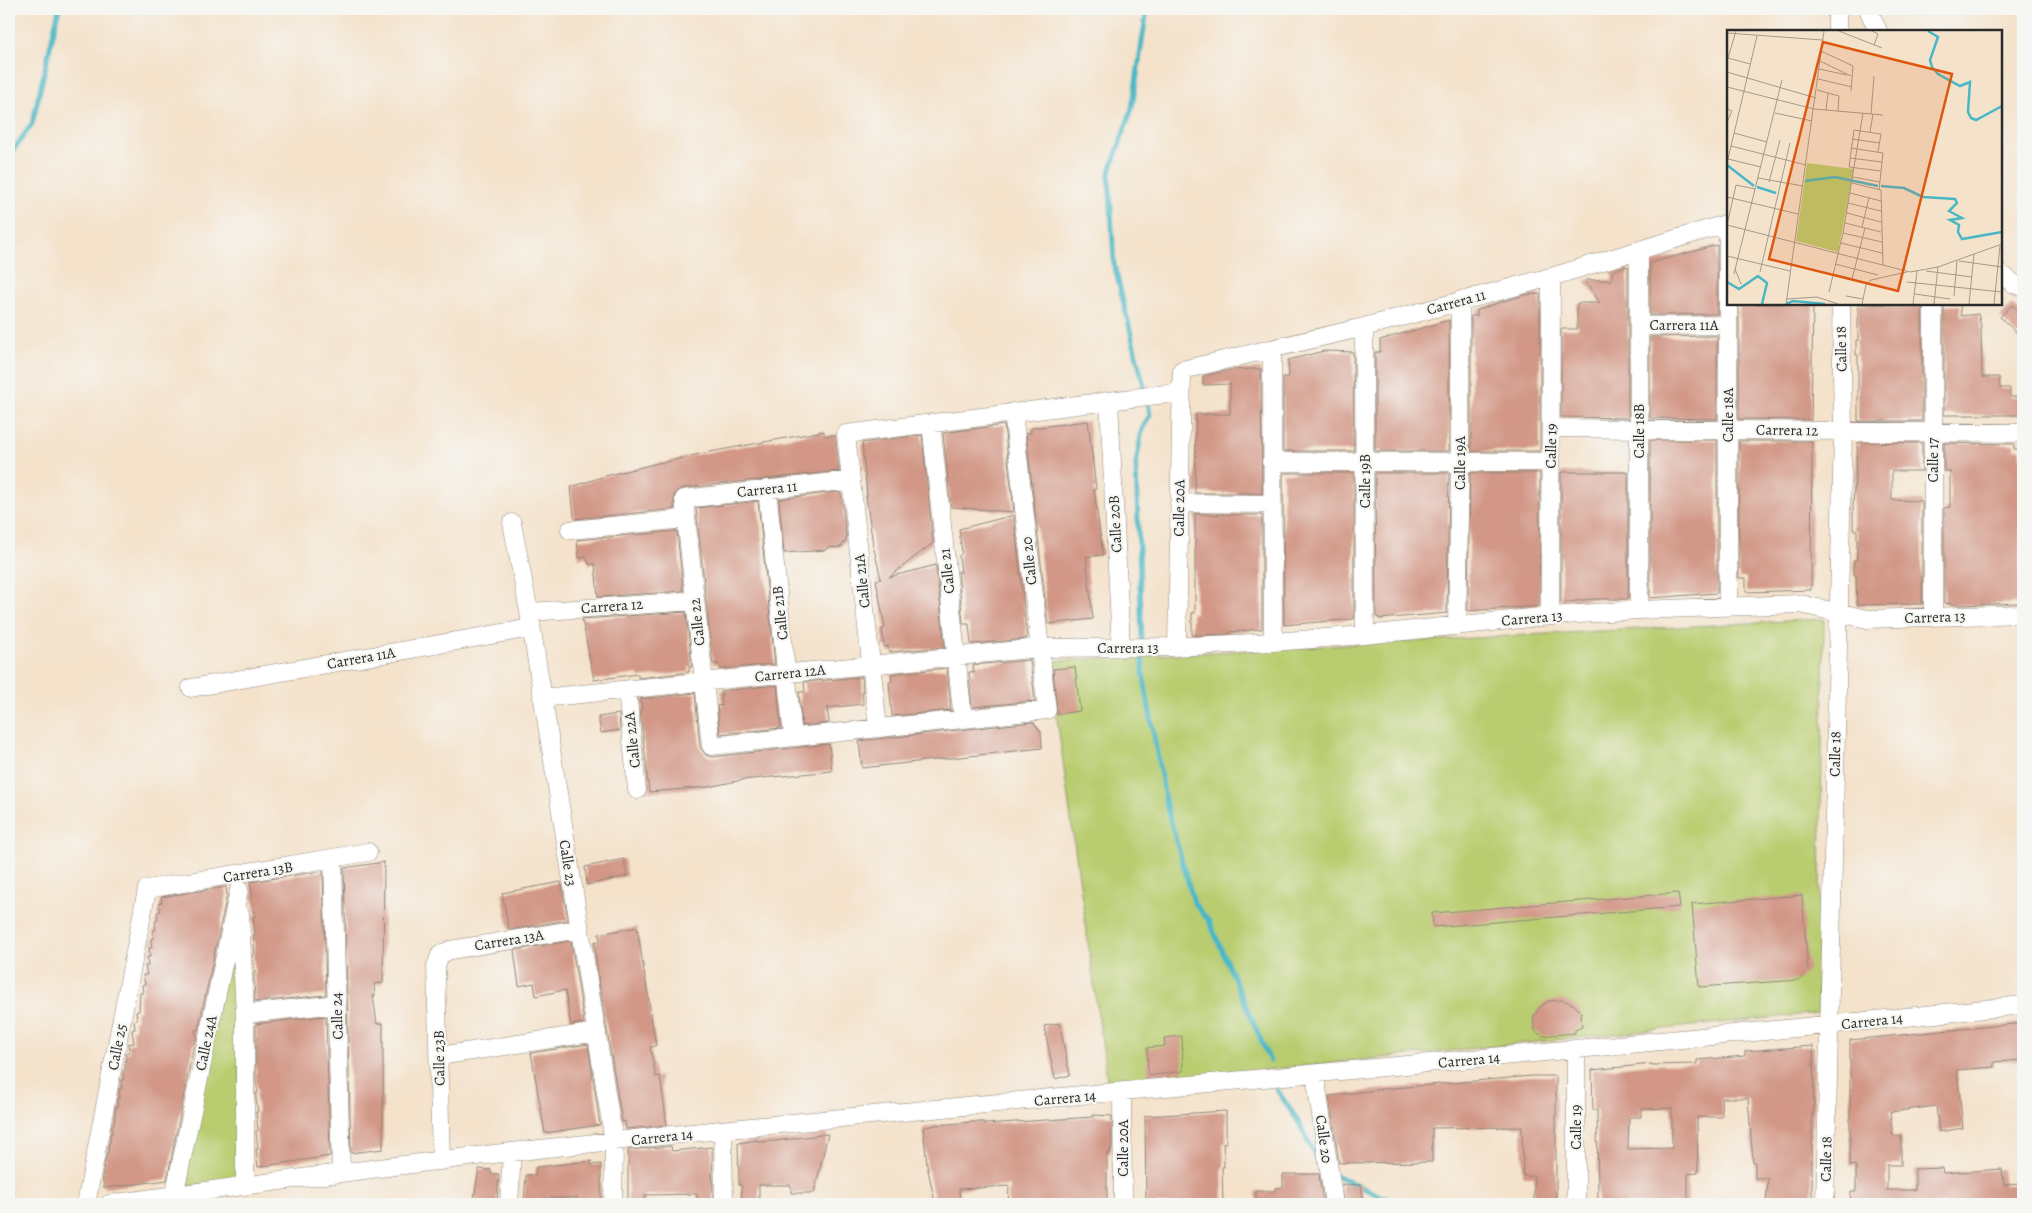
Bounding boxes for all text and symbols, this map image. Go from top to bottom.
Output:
inset map [1727,30,2002,305]
street label: Carrera 11 [1424,285,1488,319]
street label: Carrera 11A [1649,315,1719,335]
street label: Calle 18 [1831,326,1851,372]
street label: Calle 18A [1718,387,1738,442]
street label: Calle 18B [1629,404,1649,458]
street label: Carrera 12 [1756,419,1818,441]
street label: Calle 19 [1541,423,1561,469]
street label: Calle 19A [1450,436,1470,490]
street label: Calle 17 [1923,437,1943,482]
street label: Calle 19B [1355,454,1375,508]
street label: Carrera 11 [736,476,798,502]
street label: Calle 20A [1169,479,1190,537]
street label: Calle 20B [1104,495,1126,553]
street label: Calle 20 [1017,536,1041,586]
street label: Calle 21 [935,547,959,595]
street label: Calle 21A [849,553,875,609]
street label: Calle 21B [767,585,793,641]
street label: Carrera 12 [580,594,644,618]
street label: Calle 22 [685,597,709,647]
street label: Carrera 13 [1501,605,1563,631]
street label: Carrera 13 [1904,606,1966,628]
street label: Carrera 13 [1097,638,1159,658]
street label: Carrera 11A [325,642,397,674]
street label: Carrera 12A [754,659,827,687]
street label: Calle 22A [619,711,645,769]
street label: Calle 18 [1825,731,1845,777]
street label: Calle 23 [554,838,582,888]
street label: Carrera 13B [222,857,294,887]
street label: Carrera 13A [473,925,545,955]
street label: Calle 24 [326,992,348,1040]
street label: Carrera 14 [1840,1008,1904,1034]
street label: Calle 24A [190,1013,222,1073]
street label: Calle 25 [103,1022,131,1072]
street label: Calle 23B [429,1030,449,1086]
street label: Carrera 14 [1437,1047,1501,1073]
street label: Carrera 14 [1033,1085,1097,1111]
street label: Calle 19 [1566,1104,1586,1150]
street label: Calle 20 [1311,1114,1337,1164]
street label: Calle 20A [1113,1119,1133,1177]
street label: Carrera 14 [630,1124,694,1150]
street label: Calle 18 [1816,1136,1836,1182]

